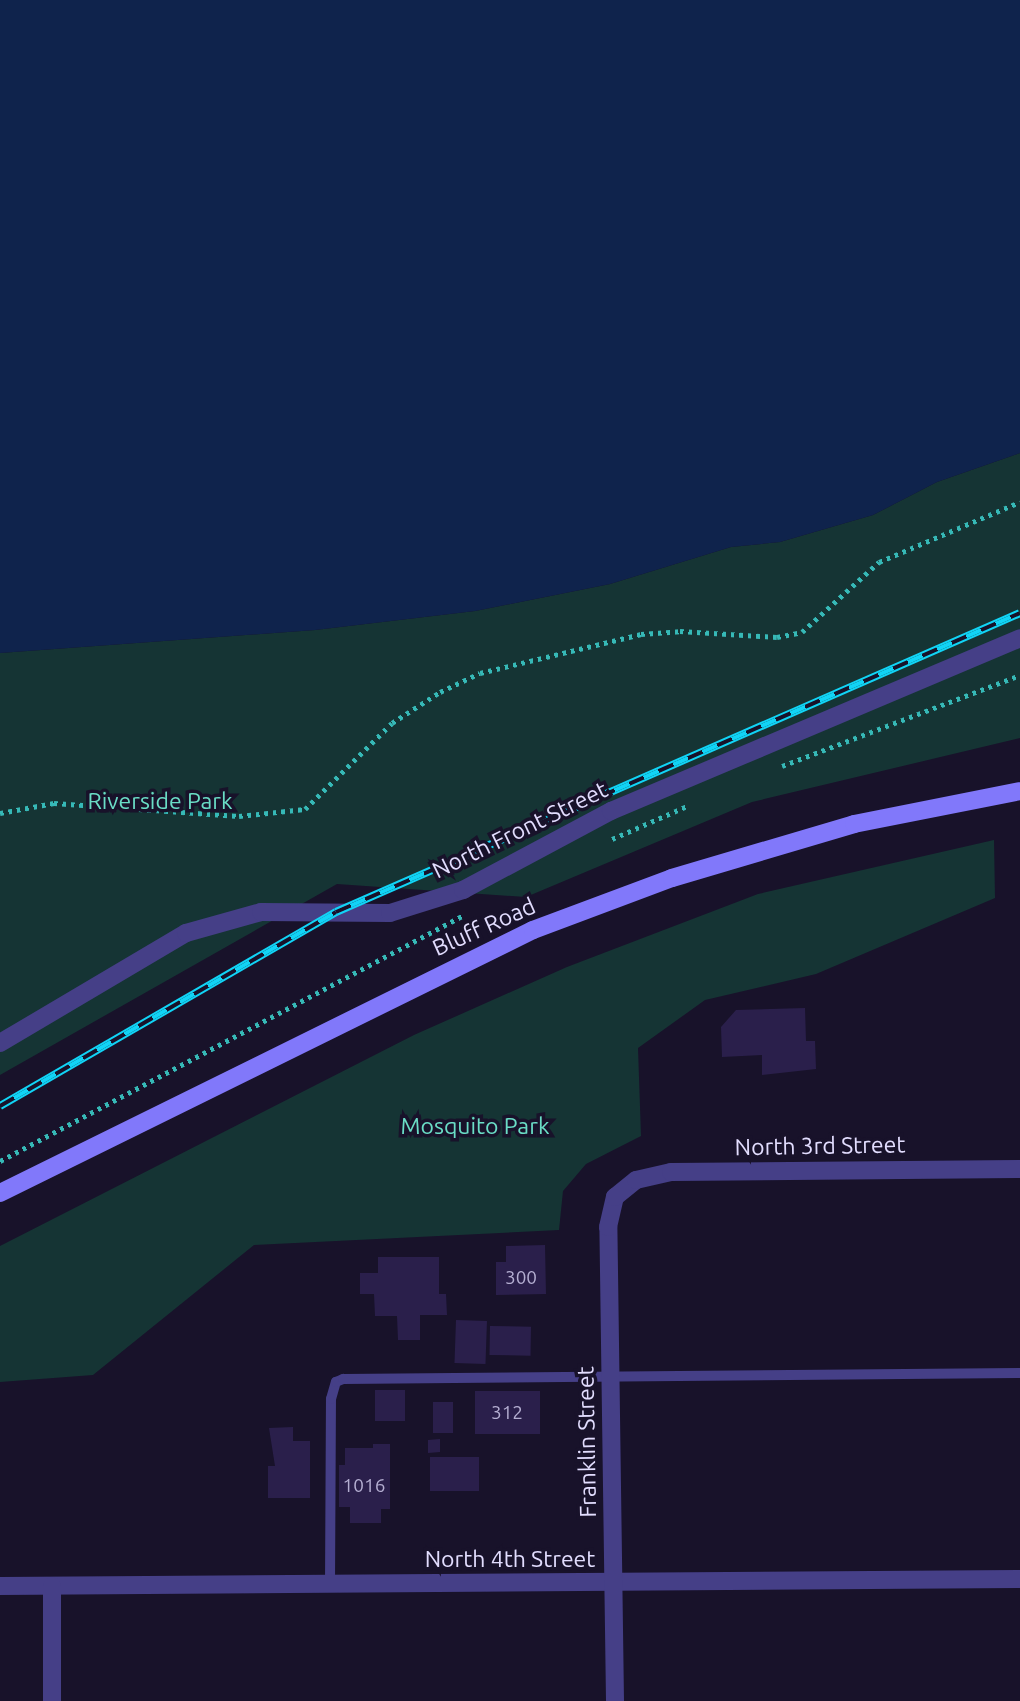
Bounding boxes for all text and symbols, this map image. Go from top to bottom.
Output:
street label: North Front Street [428,776,612,884]
park label: Riverside Park [87,787,233,815]
street label: Bluff Road [428,892,540,962]
park label: Mosquito Park [400,1112,550,1140]
street label: North 3rd Street [734,1131,906,1161]
house number: 300 [505,1267,537,1289]
street label: Franklin Street [572,1366,602,1518]
house number: 312 [491,1402,523,1424]
house number: 1016 [343,1475,385,1497]
street label: North 4th Street [425,1545,595,1573]

